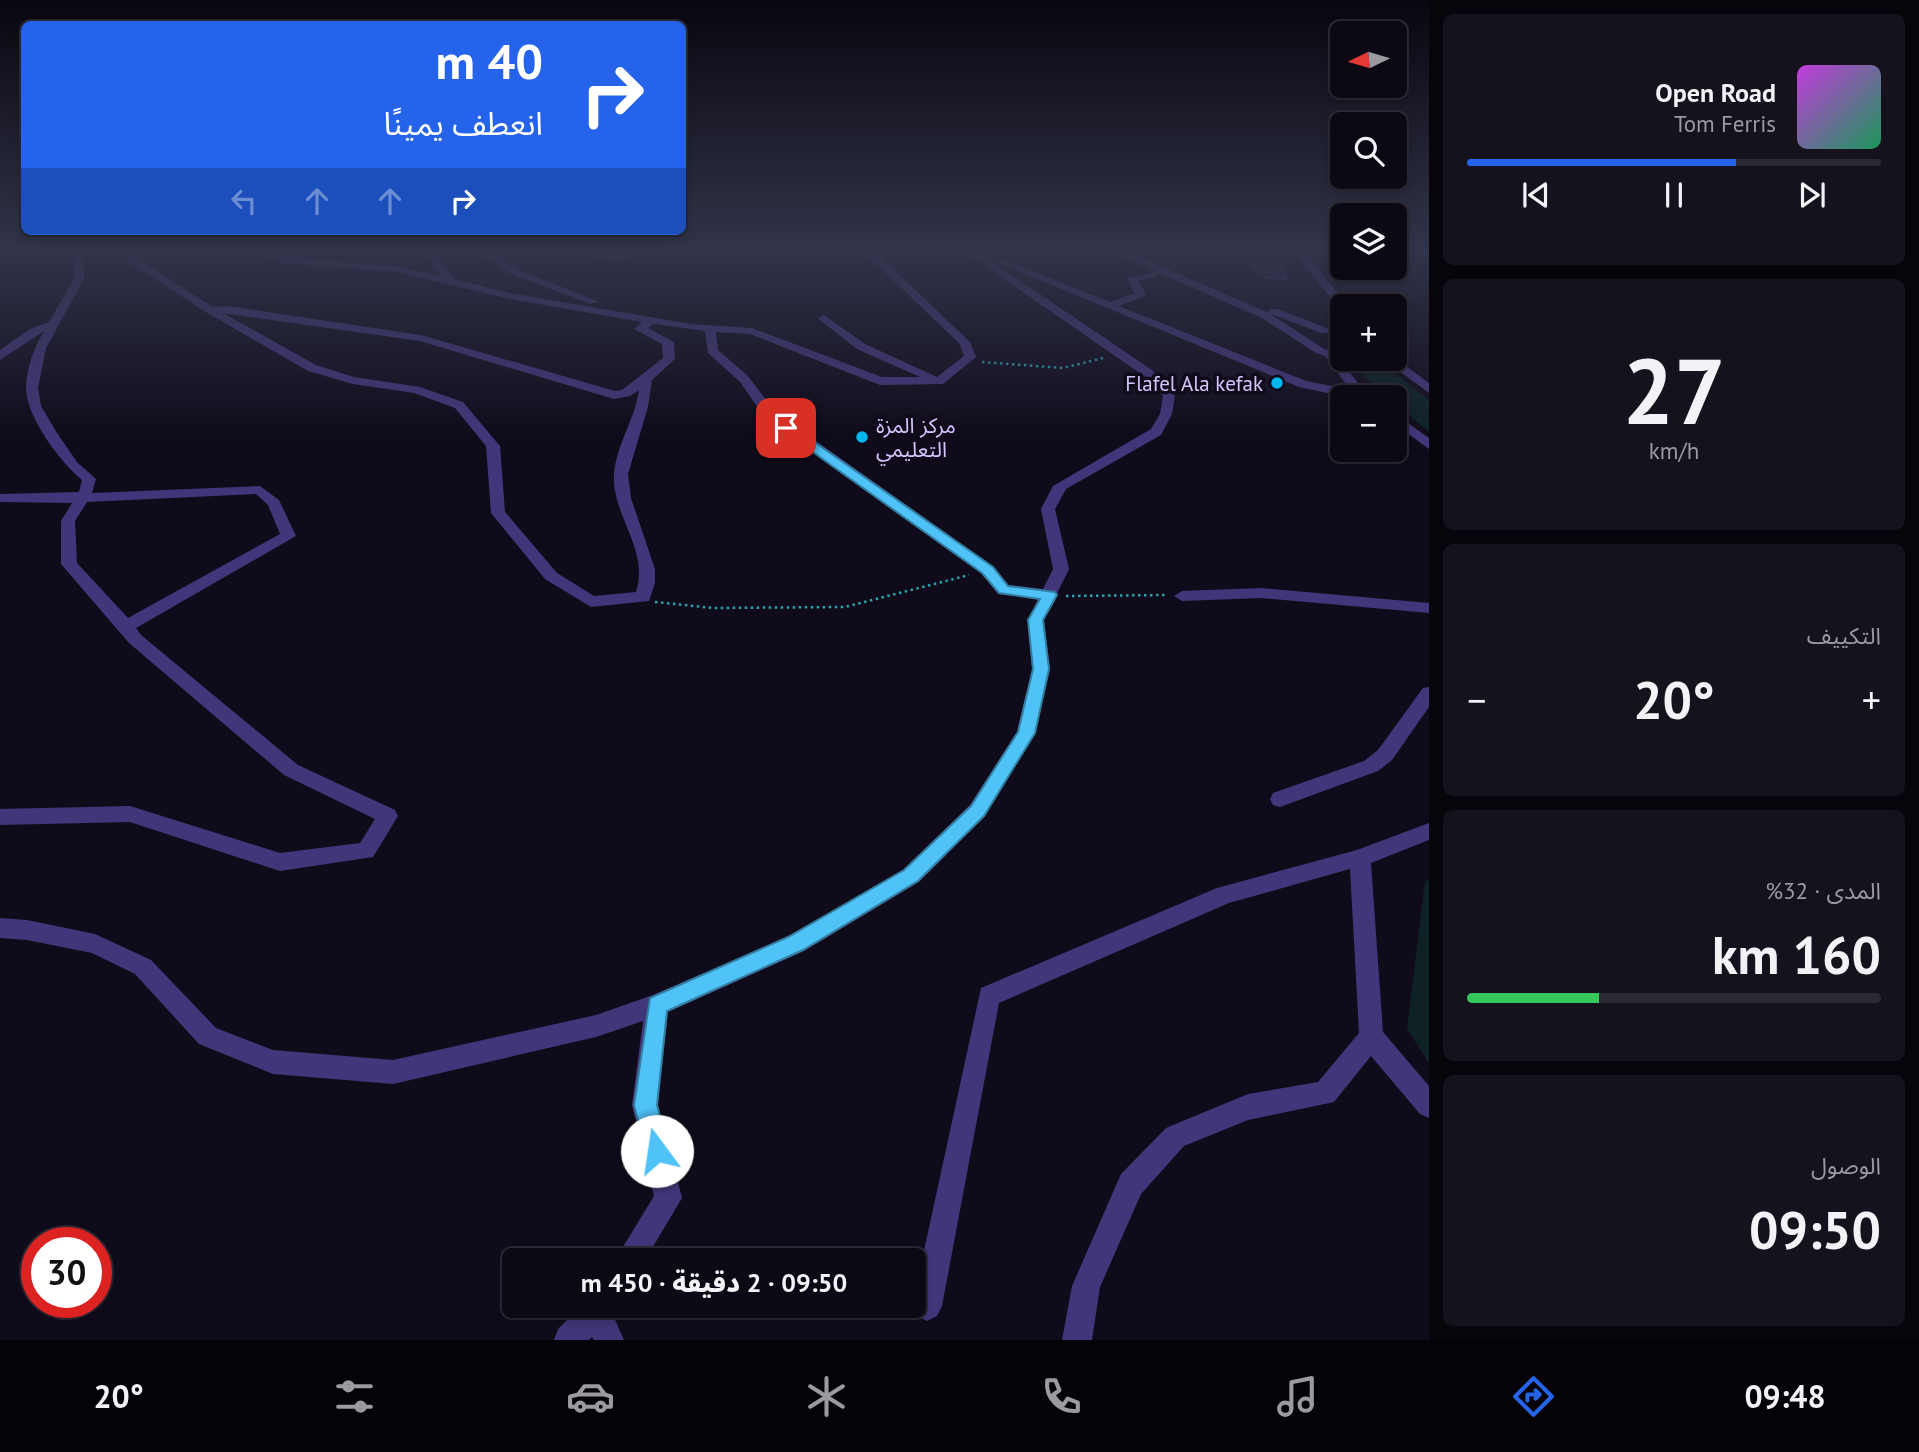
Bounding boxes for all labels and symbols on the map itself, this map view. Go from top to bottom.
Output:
north arrow [1330,21,1407,98]
place label: Flafel Ala kefak [1125,370,1263,397]
marker: Flafel Ala kefak [1269,375,1285,391]
pin [756,398,816,458]
place label: مركز المزة التعليمي [876,412,956,465]
marker: مركز المزة التعليمي [854,429,870,445]
position arrow [620,1114,694,1188]
speed limit sign: 30 [21,1227,112,1318]

